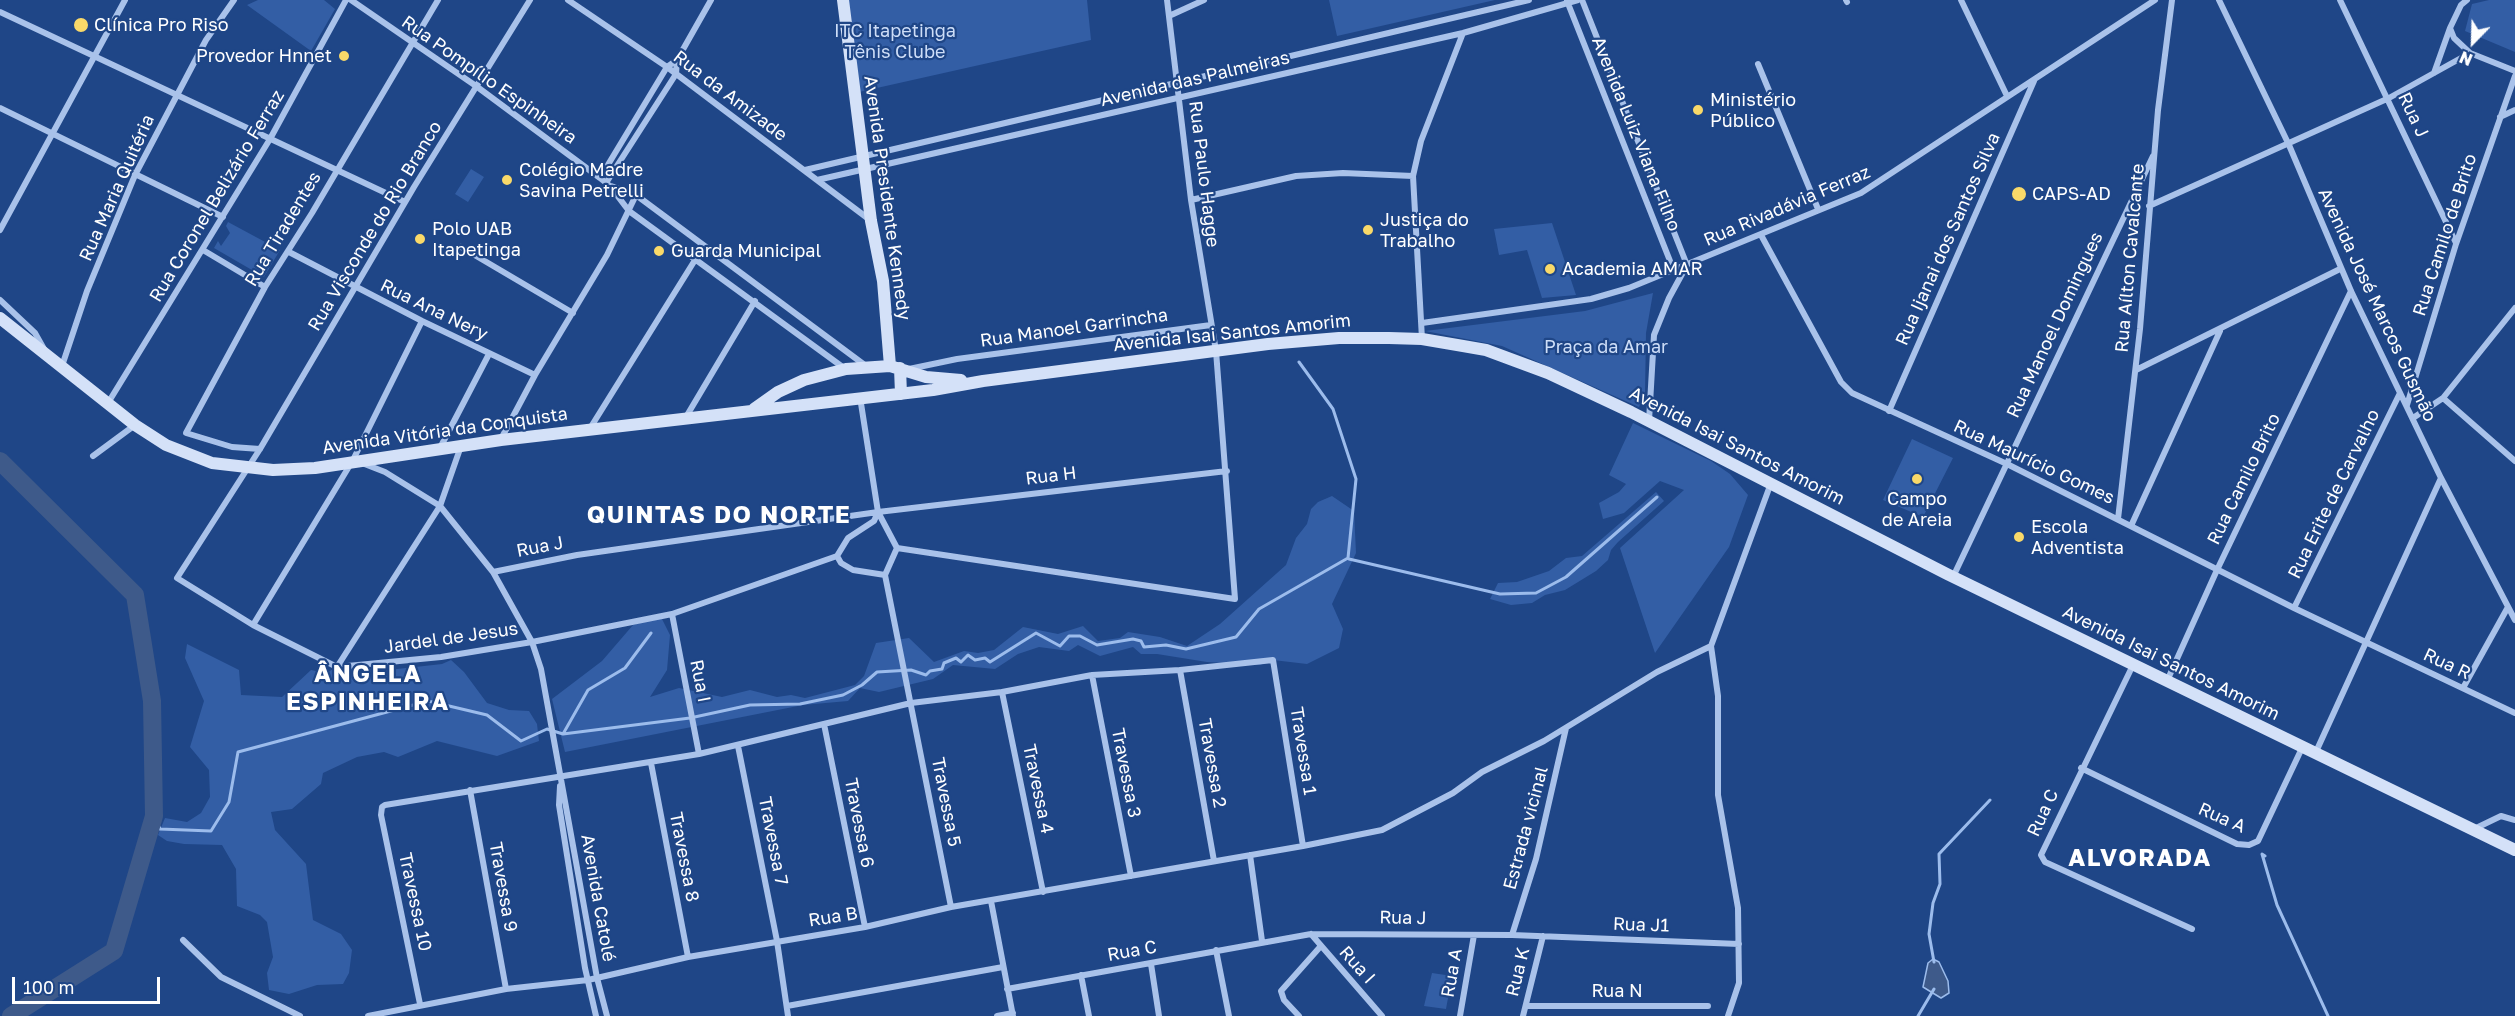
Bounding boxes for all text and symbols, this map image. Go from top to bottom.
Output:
street label: Rua Pompílio Espinheira [397,11,581,149]
north arrow [2443,12,2503,72]
place label: Clínica Pro Riso [94,14,229,36]
marker: Clínica Pro Riso [72,16,90,34]
park label: ITC Itapetinga Tênis Clube [834,20,956,63]
street label: Avenida Luiz Viana Filho [1587,34,1685,234]
place label: Provedor Hnnet [196,45,332,67]
street label: Rua da Amizade [669,46,791,146]
street label: Avenida das Palmeiras [1098,47,1292,111]
text: N [2456,47,2475,70]
marker: Provedor Hnnet [337,49,351,63]
street label: Avenida Presidente Kennedy [859,74,915,322]
street label: Rua Coronel Belizário Ferraz [145,86,289,306]
place label: Ministério Público [1710,89,1796,132]
street label: Rua J [2393,89,2433,141]
street label: Rua Paulo Hagge [1184,100,1224,248]
marker: Ministério Público [1691,103,1705,117]
street label: Rua Maria Quitéria [75,111,159,265]
street label: Rua Visconde do Rio Branco [304,117,446,335]
street label: Rua Ijanai dos Santos Silva [1891,129,2005,349]
street label: Rua Camilo de Brito [2409,151,2481,319]
place label: Colégio Madre Savina Petrelli [519,159,644,201]
street label: Rua Rivadávia Ferraz [1700,161,1874,251]
street label: Rua Aílton Cavalcante [2111,163,2149,353]
street label: Rua Tiradentes [240,168,326,290]
marker: Colégio Madre Savina Petrelli [500,173,514,187]
place label: CAPS-AD [2032,183,2111,205]
marker: CAPS-AD [2010,185,2028,203]
street label: Avenida José Marcos Gusmão [2313,185,2441,425]
place label: Justiça do Trabalho [1380,209,1469,252]
place label: Polo UAB Itapetinga [432,218,521,260]
marker: Justiça do Trabalho [1361,223,1375,237]
street label: Rua Manoel Domingues [2002,229,2108,421]
marker: Polo UAB Itapetinga [413,232,427,246]
place label: Guarda Municipal [671,240,821,262]
marker: Guarda Municipal [652,244,666,258]
place label: Academia AMAR [1562,258,1703,280]
marker: Academia AMAR [1543,262,1557,276]
street label: Rua Ana Nery [377,275,491,345]
street label: Rua Manoel Garrincha [979,304,1169,352]
street label: Avenida Isai Santos Amorim [1112,310,1352,356]
park label: Praça da Amar [1544,336,1668,358]
street label: Avenida Isai Santos Amorim [1626,382,1848,510]
street label: Avenida Vitória da Conquista [321,403,569,459]
street label: Rua Erite de Carvalho [2284,406,2384,582]
street label: Rua Camilo Brito [2203,410,2285,548]
street label: Rua Maurício Gomes [1950,415,2118,509]
street label: Rua H [1024,462,1078,490]
marker: Campo de Areia [1910,472,1924,486]
place label: Campo de Areia [1882,488,1952,530]
district label: QUINTAS DO NORTE [587,501,851,529]
place label: Escola Adventista [2031,516,2124,558]
marker: Escola Adventista [2012,530,2026,544]
street label: Rua J [515,532,565,562]
street label: Avenida Isai Santos Amorim [2059,601,2283,725]
street label: Jardel de Jesus [383,618,519,658]
street label: Rua R [2420,644,2474,684]
street label: Rua I [685,658,715,704]
district label: ÂNGELA ESPINHEIRA [286,660,450,716]
street label: Travessa 1 [1285,705,1321,797]
street label: Travessa 2 [1194,717,1230,809]
street label: Travessa 3 [1107,726,1145,820]
street label: Travessa 4 [1018,742,1058,836]
street label: Travessa 5 [927,756,965,848]
street label: Estrada vicinal [1499,764,1553,892]
street label: Travessa 6 [840,776,878,870]
street label: Rua C [2023,786,2063,840]
street label: Travessa 7 [754,795,792,887]
street label: Rua A [2195,798,2249,838]
street label: Travessa 8 [665,810,703,904]
street label: Avenida Catolé [576,833,620,963]
street label: Travessa 9 [484,840,522,934]
district label: ALVORADA [2068,844,2212,872]
street label: Travessa 10 [394,851,436,953]
street label: Rua B [807,902,859,932]
street label: Rua J [1379,907,1427,929]
street label: Rua J1 [1613,913,1669,937]
street label: Rua C [1106,936,1158,966]
street label: Rua I [1335,942,1379,988]
street label: Rua K [1501,945,1535,999]
street label: Rua A [1437,947,1467,999]
scale bar [15,965,164,1003]
text: 100 m [23,976,74,998]
street label: Rua N [1591,980,1643,1002]

